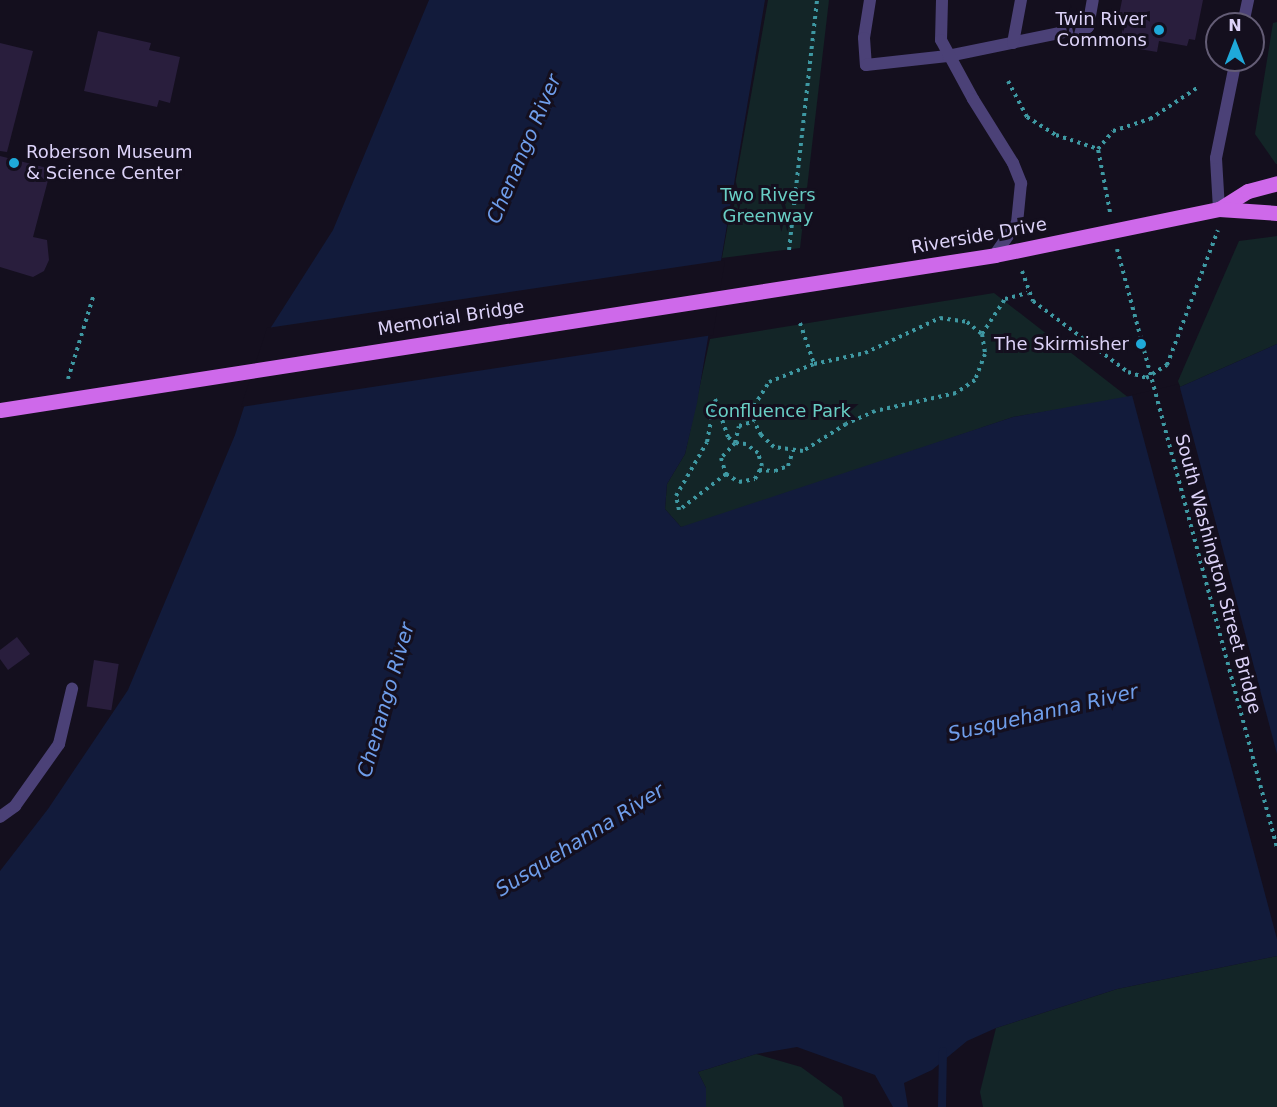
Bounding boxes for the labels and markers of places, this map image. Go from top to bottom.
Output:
place label: Twin River Commons [1055,9,1147,52]
marker: Twin River Commons [1152,23,1166,37]
place label: Roberson Museum & Science Center [26,142,192,184]
marker: Roberson Museum & Science Center [7,156,21,170]
place label: The Skirmisher [994,333,1129,355]
marker: The Skirmisher [1134,337,1148,351]

